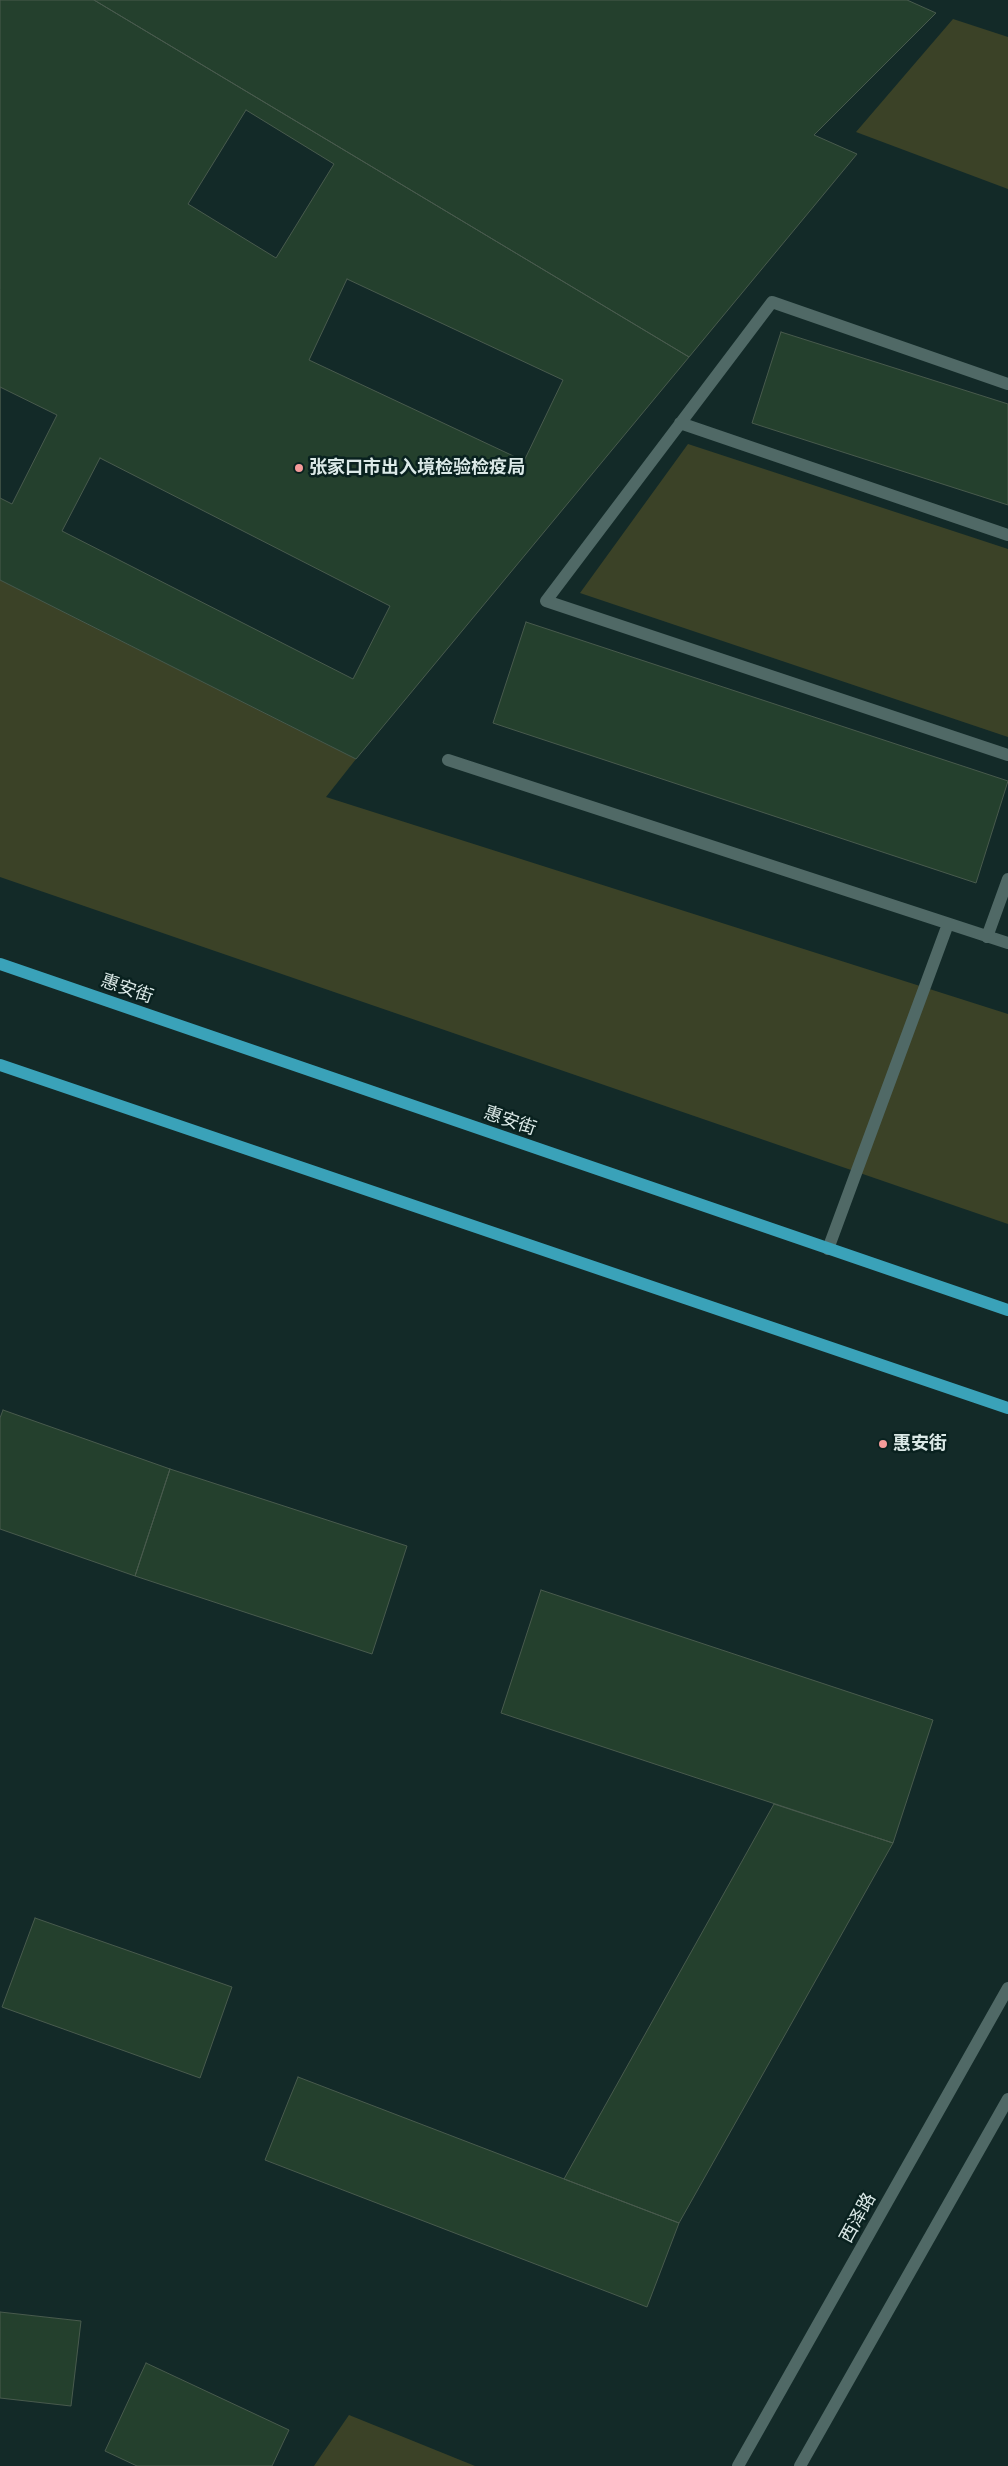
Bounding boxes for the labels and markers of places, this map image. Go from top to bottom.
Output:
place label: 张家口市出入境检验检疫局 [309,457,525,479]
marker: 张家口市出入境检验检疫局 [293,462,305,474]
place label: 惠安街 [893,1433,947,1455]
marker: 惠安街 [877,1438,889,1450]

